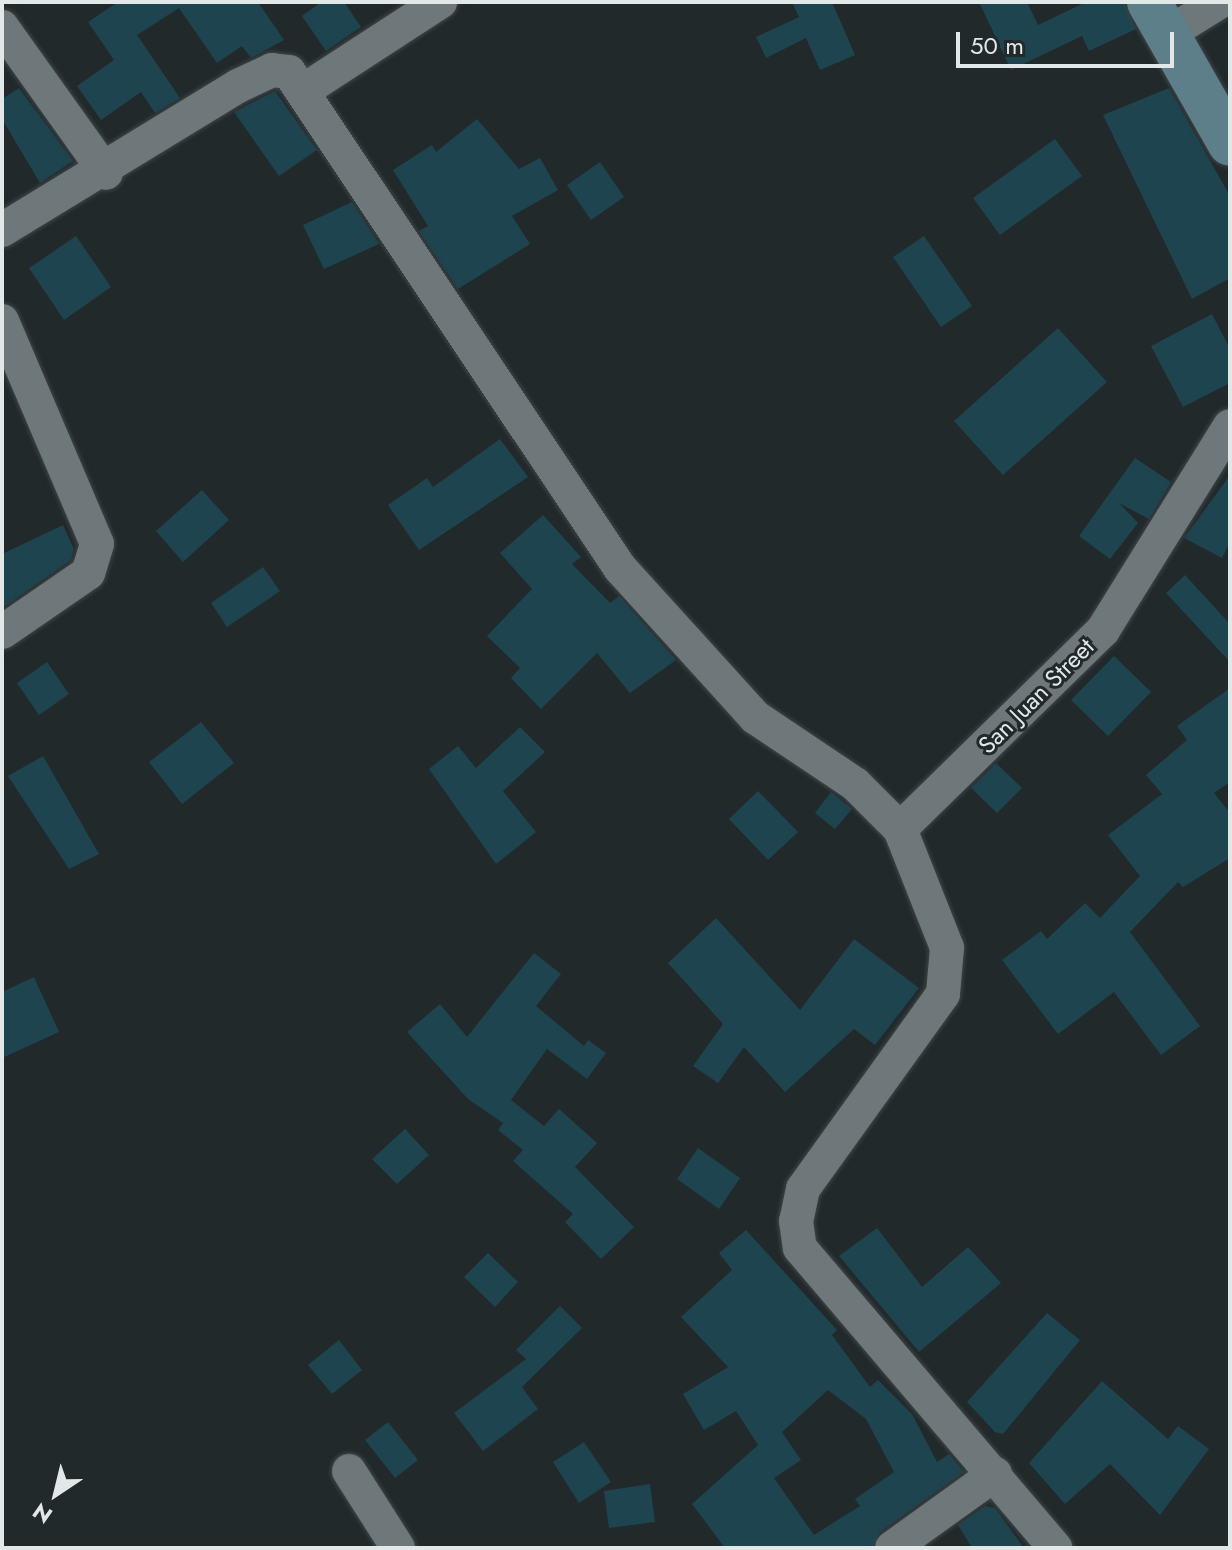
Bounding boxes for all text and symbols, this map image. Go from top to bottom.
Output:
scale bar [960,16,1178,66]
text: 50 m [970,28,1024,63]
street label: San Juan Street [972,632,1100,760]
north arrow [16,1454,96,1534]
text: N [26,1496,59,1532]

